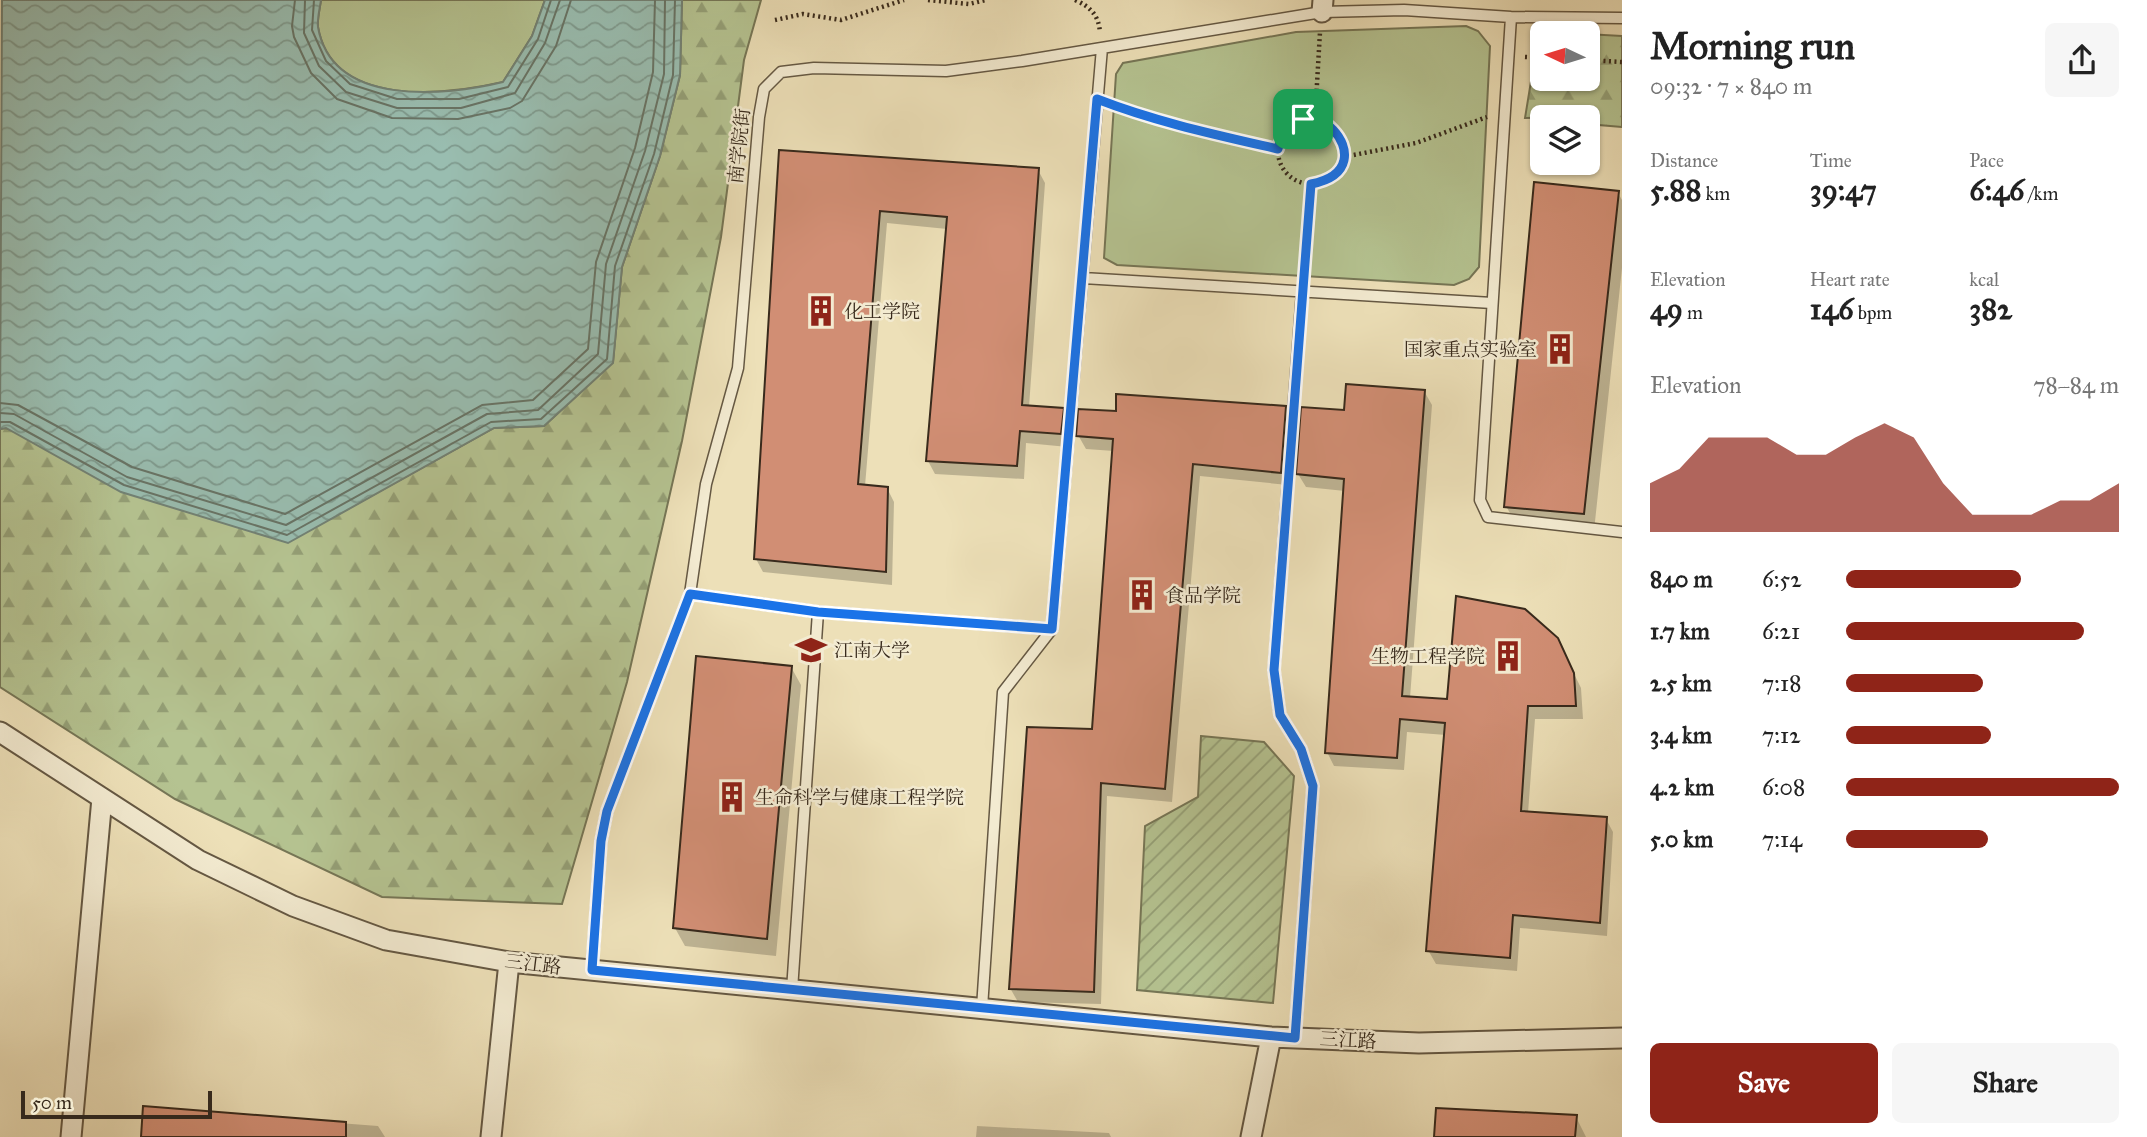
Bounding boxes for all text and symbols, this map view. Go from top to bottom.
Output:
north arrow [1530,21,1600,91]
map controls [1530,21,1600,175]
text: Morning run [1650,23,1855,69]
button: share [2045,23,2119,97]
text: 09:32 · 7 × 840 m [1650,72,1812,100]
pin [1273,89,1333,149]
icon: arrive [1284,100,1322,138]
button: layers [1530,105,1600,175]
street label: 南学院街 [724,107,754,185]
text: Distance [1650,149,1718,172]
text: Time [1810,149,1852,172]
text: Pace [1969,149,2004,172]
text: 5.88 [1650,172,1701,208]
text: 39:47 [1810,172,1877,208]
text: 6:46 [1969,172,2024,208]
text: km [1701,182,1730,205]
text: /km [2024,182,2058,205]
text: Elevation [1650,268,1725,291]
text: Heart rate [1810,268,1890,291]
text: kcal [1969,268,1999,291]
text: 49 [1650,291,1683,327]
text: 146 [1810,291,1854,327]
text: 382 [1969,291,2012,327]
building icon: 化工学院 [804,294,838,328]
place label: 化工学院 [844,300,920,323]
text: m [1683,301,1703,324]
text: bpm [1854,301,1892,324]
building icon: 国家重点实验室 [1543,332,1577,366]
place label: 国家重点实验室 [1404,338,1537,361]
text: Elevation [1650,371,1741,399]
text: 78–84 m [2033,371,2119,399]
text: 840 m [1650,565,1713,593]
text: 6:52 [1762,565,1802,593]
building icon: 食品学院 [1125,578,1159,612]
place label: 食品学院 [1165,584,1241,607]
text: 1.7 km [1650,617,1710,645]
text: 6:21 [1762,617,1800,645]
school or university icon: 江南大学 [794,633,828,667]
place label: 江南大学 [834,639,910,662]
building icon: 生物工程学院 [1491,639,1525,673]
place label: 生物工程学院 [1371,645,1485,668]
text: 2.5 km [1650,669,1712,697]
text: 7:18 [1762,669,1801,697]
text: 3.4 km [1650,721,1712,749]
text: 7:12 [1762,721,1801,749]
text: 4.2 km [1650,773,1714,801]
text: 6:08 [1762,773,1805,801]
building icon: 生命科学与健康工程学院 [715,780,749,814]
place label: 生命科学与健康工程学院 [755,786,964,809]
text: 5.0 km [1650,825,1713,853]
text: 7:14 [1762,825,1802,853]
street label: 三江路 [503,949,563,979]
street label: 三江路 [1319,1027,1377,1053]
button: Save [1650,1043,1878,1123]
button: Share [1892,1043,2119,1123]
scale bar [21,1088,212,1120]
text: 50 m [32,1091,72,1114]

